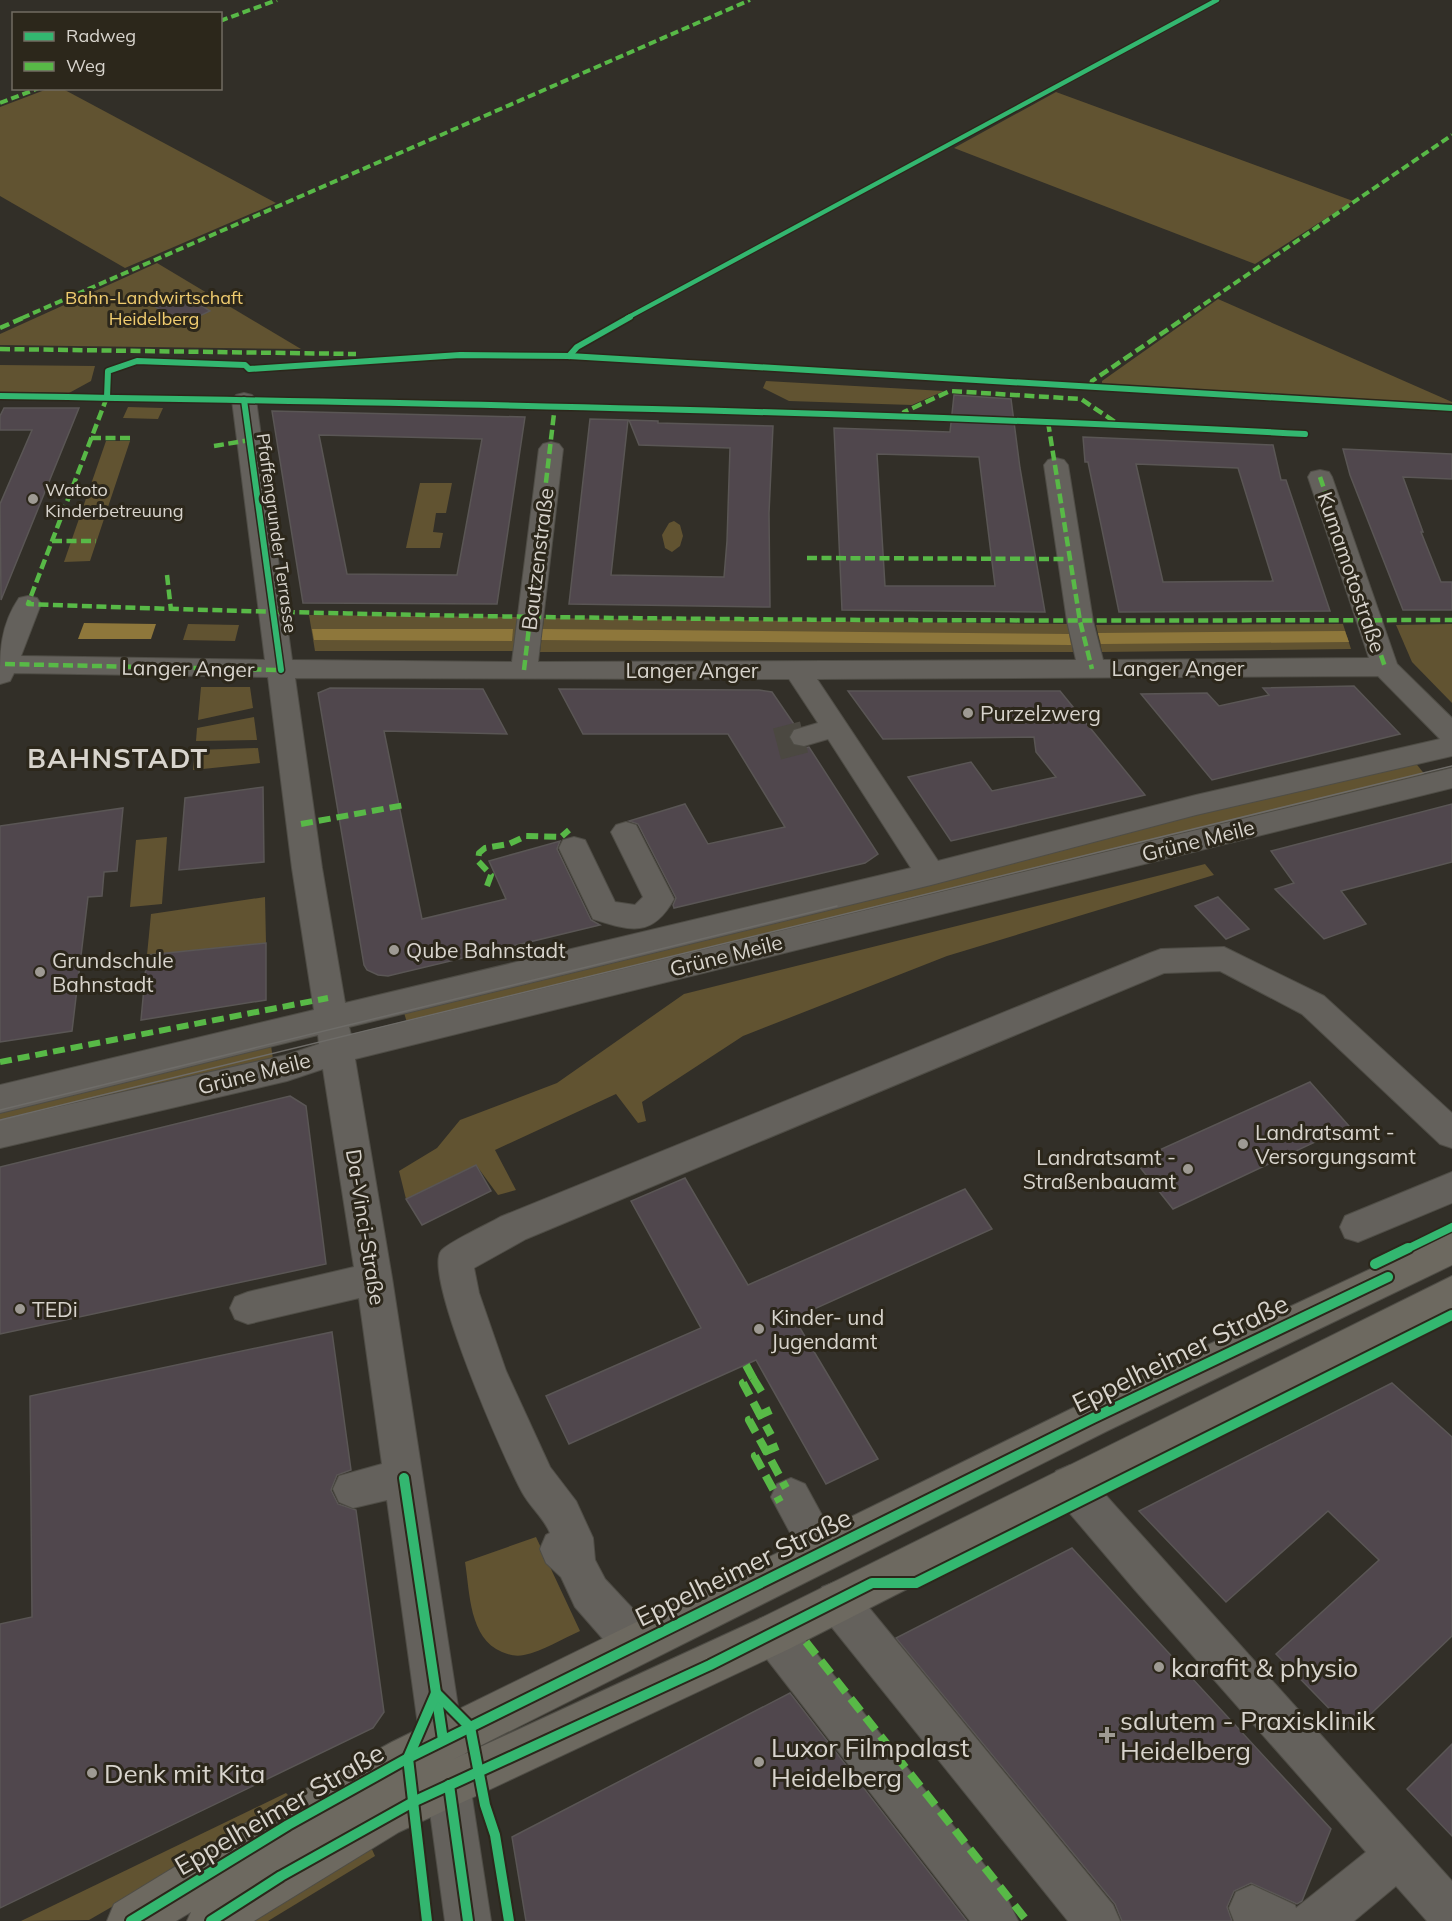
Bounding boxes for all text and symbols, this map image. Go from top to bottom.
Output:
legend [12,12,222,90]
text: Radweg [66,24,136,47]
text: Weg [66,54,106,77]
park label: Bahn-Landwirtschaft Heidelberg [65,286,243,330]
street label: Pfaffengrunder Terrasse [252,432,302,634]
place label: Watoto Kinderbetreuung [45,478,184,522]
street label: Bautzenstraße [515,486,559,632]
street label: Kumamotostraße [1312,488,1392,656]
marker: Watoto Kinderbetreuung [26,492,40,506]
street label: Langer Anger [121,654,255,682]
street label: Langer Anger [1112,655,1245,681]
street label: Langer Anger [626,657,759,683]
place label: Purzelzwerg [980,700,1101,726]
marker: Purzelzwerg [961,706,975,720]
district label: BAHNSTADT [27,741,209,775]
street label: Grüne Meile [1139,813,1257,867]
street label: Grüne Meile [667,928,785,982]
place label: Qube Bahnstadt [406,937,566,963]
marker: Qube Bahnstadt [387,943,401,957]
place label: Grundschule Bahnstadt [52,947,174,997]
marker: Grundschule Bahnstadt [33,965,47,979]
street label: Grüne Meile [195,1046,313,1100]
place label: Landratsamt - Versorgungsamt [1255,1119,1416,1169]
marker: Landratsamt - Versorgungsamt [1236,1137,1250,1151]
place label: Landratsamt - Straßenbauamt [1023,1144,1176,1194]
street label: Da-Vinci-Straße [341,1147,391,1307]
marker: Landratsamt - Straßenbauamt [1181,1162,1195,1176]
street label: Eppelheimer Straße [1067,1286,1293,1420]
place label: TEDi [32,1296,78,1322]
marker: TEDi [13,1302,27,1316]
place label: Kinder- und Jugendamt [771,1304,884,1354]
marker: Kinder- und Jugendamt [752,1322,766,1336]
street label: Eppelheimer Straße [630,1500,856,1634]
place label: karafit & physio [1171,1651,1358,1684]
marker: karafit & physio [1152,1660,1166,1674]
place label: salutem - Praxisklinik Heidelberg [1120,1704,1376,1767]
marker: salutem - Praxisklinik Heidelberg [1098,1726,1116,1744]
place label: Luxor Filmpalast Heidelberg [771,1731,969,1794]
street label: Eppelheimer Straße [168,1736,390,1882]
marker: Luxor Filmpalast Heidelberg [752,1755,766,1769]
place label: Denk mit Kita [104,1757,265,1790]
marker: Denk mit Kita [85,1766,99,1780]

